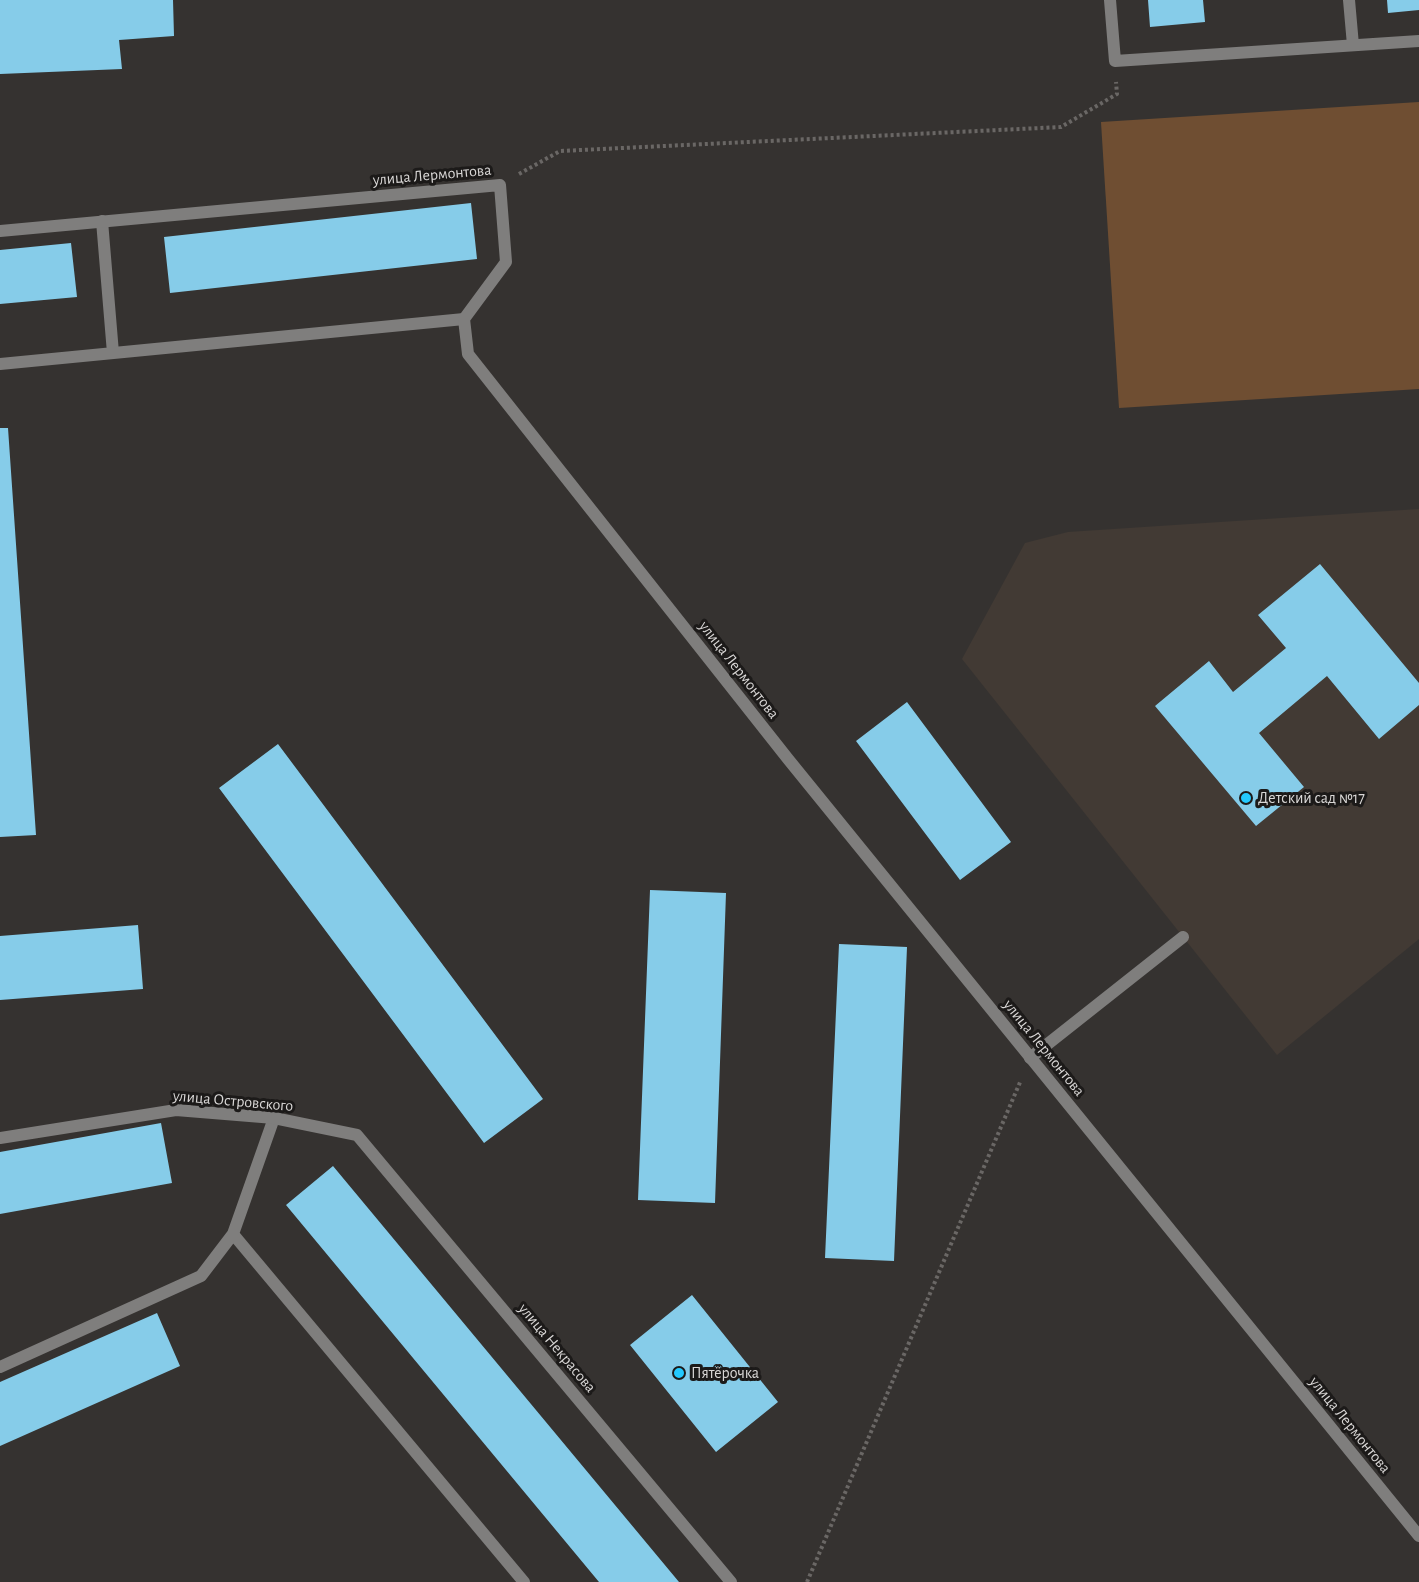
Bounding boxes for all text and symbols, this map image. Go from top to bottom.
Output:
street label: улица Лермонтова [372,160,492,190]
street label: улица Лермонтова [695,617,783,723]
place label: Детский сад №17 [1258,788,1365,808]
marker: Детский сад №17 [1239,791,1253,805]
street label: улица Лермонтова [999,996,1089,1100]
street label: улица Островского [172,1086,294,1116]
street label: улица Некрасова [514,1299,600,1397]
place label: Пятёрочка [691,1363,759,1383]
marker: Пятёрочка [672,1366,686,1380]
street label: улица Лермонтова [1305,1373,1395,1477]

